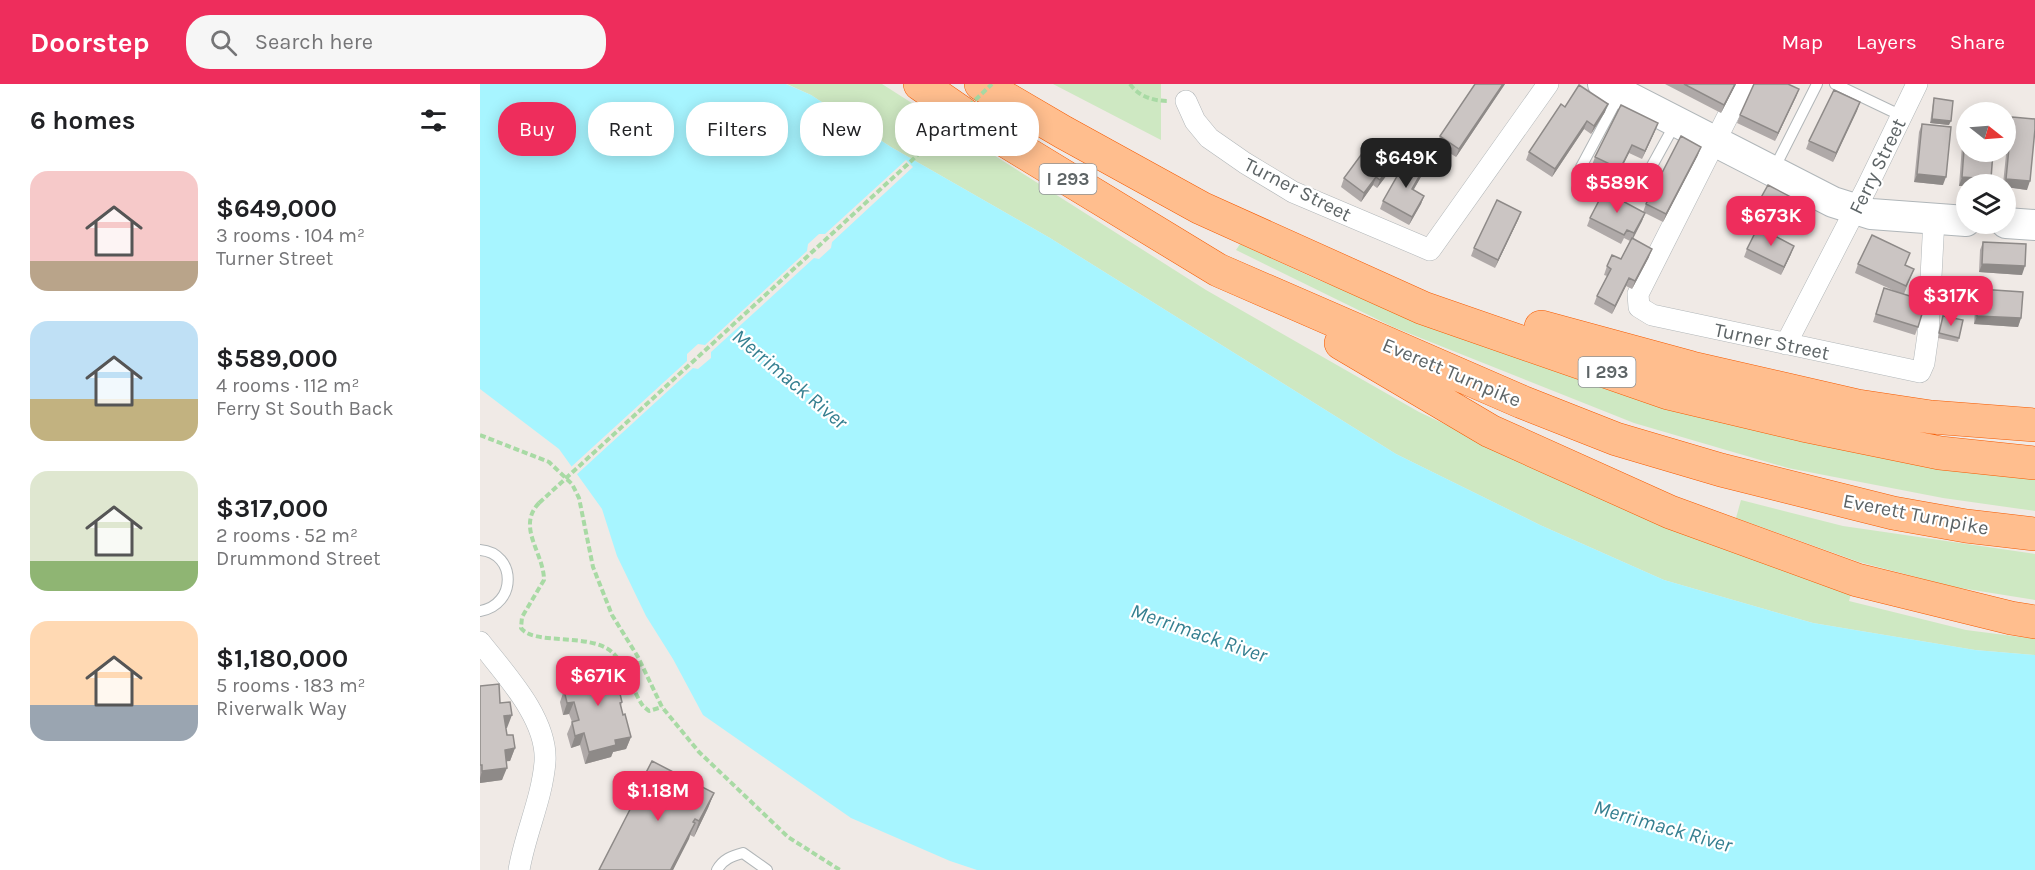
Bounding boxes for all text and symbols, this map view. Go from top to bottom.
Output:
search box [186,15,606,69]
text: Doorstep [30,26,150,59]
icon: search [207,26,240,59]
text: Search here [255,29,373,55]
text: Map [1781,30,1823,54]
text: Layers [1856,30,1917,54]
text: Share [1950,30,2005,54]
chip: Buy [498,102,576,156]
chip: Rent [588,102,674,156]
chip: Filters [686,102,788,156]
chip: New [800,102,883,156]
chip: Apartment [895,102,1039,156]
north arrow [1956,102,2016,162]
map controls [1956,102,2016,234]
icon: filters [417,104,450,137]
text: 6 homes [30,105,135,136]
street label: Ferry Street [1844,114,1911,218]
pin: $649K [1364,138,1448,189]
text: $649K [1374,146,1438,169]
street label: Turner Street [1240,153,1356,227]
pin: $589K [1575,163,1659,214]
road number: I 293 [1040,164,1096,194]
text: $589K [1585,171,1649,194]
button: layers [1956,174,2016,234]
text: $649,000 [216,193,337,224]
icon: home [78,195,150,267]
pin: $673K [1729,196,1813,247]
text: $673K [1740,204,1802,227]
text: 3 rooms · 104 m² [216,224,365,247]
text: Turner Street [216,247,333,270]
pin: $317K [1909,276,1993,327]
text: $317K [1923,284,1979,307]
street label: Turner Street [1712,318,1832,365]
water label: Merrimack River [728,324,853,435]
street label: Everett Turnpike [1379,333,1524,412]
text: $589,000 [216,343,338,374]
icon: home [78,345,150,417]
road number: I 293 [1578,357,1636,387]
text: 4 rooms · 112 m² [216,374,360,397]
text: Ferry St South Back [216,397,394,420]
street label: Everett Turnpike [1841,489,1991,540]
text: $317,000 [216,493,328,524]
icon: home [78,495,150,567]
text: 2 rooms · 52 m² [216,524,358,547]
text: Drummond Street [216,547,380,570]
water label: Merrimack River [1128,598,1271,668]
text: $1,180,000 [216,643,348,674]
icon: home [78,645,150,717]
pin: $671K [556,656,640,707]
text: $671K [570,664,626,687]
text: 5 rooms · 183 m² [216,674,366,697]
text: Riverwalk Way [216,697,346,720]
pin: $1.18M [609,771,707,822]
text: $1.18M [627,779,689,802]
water label: Merrimack River [1591,795,1736,857]

